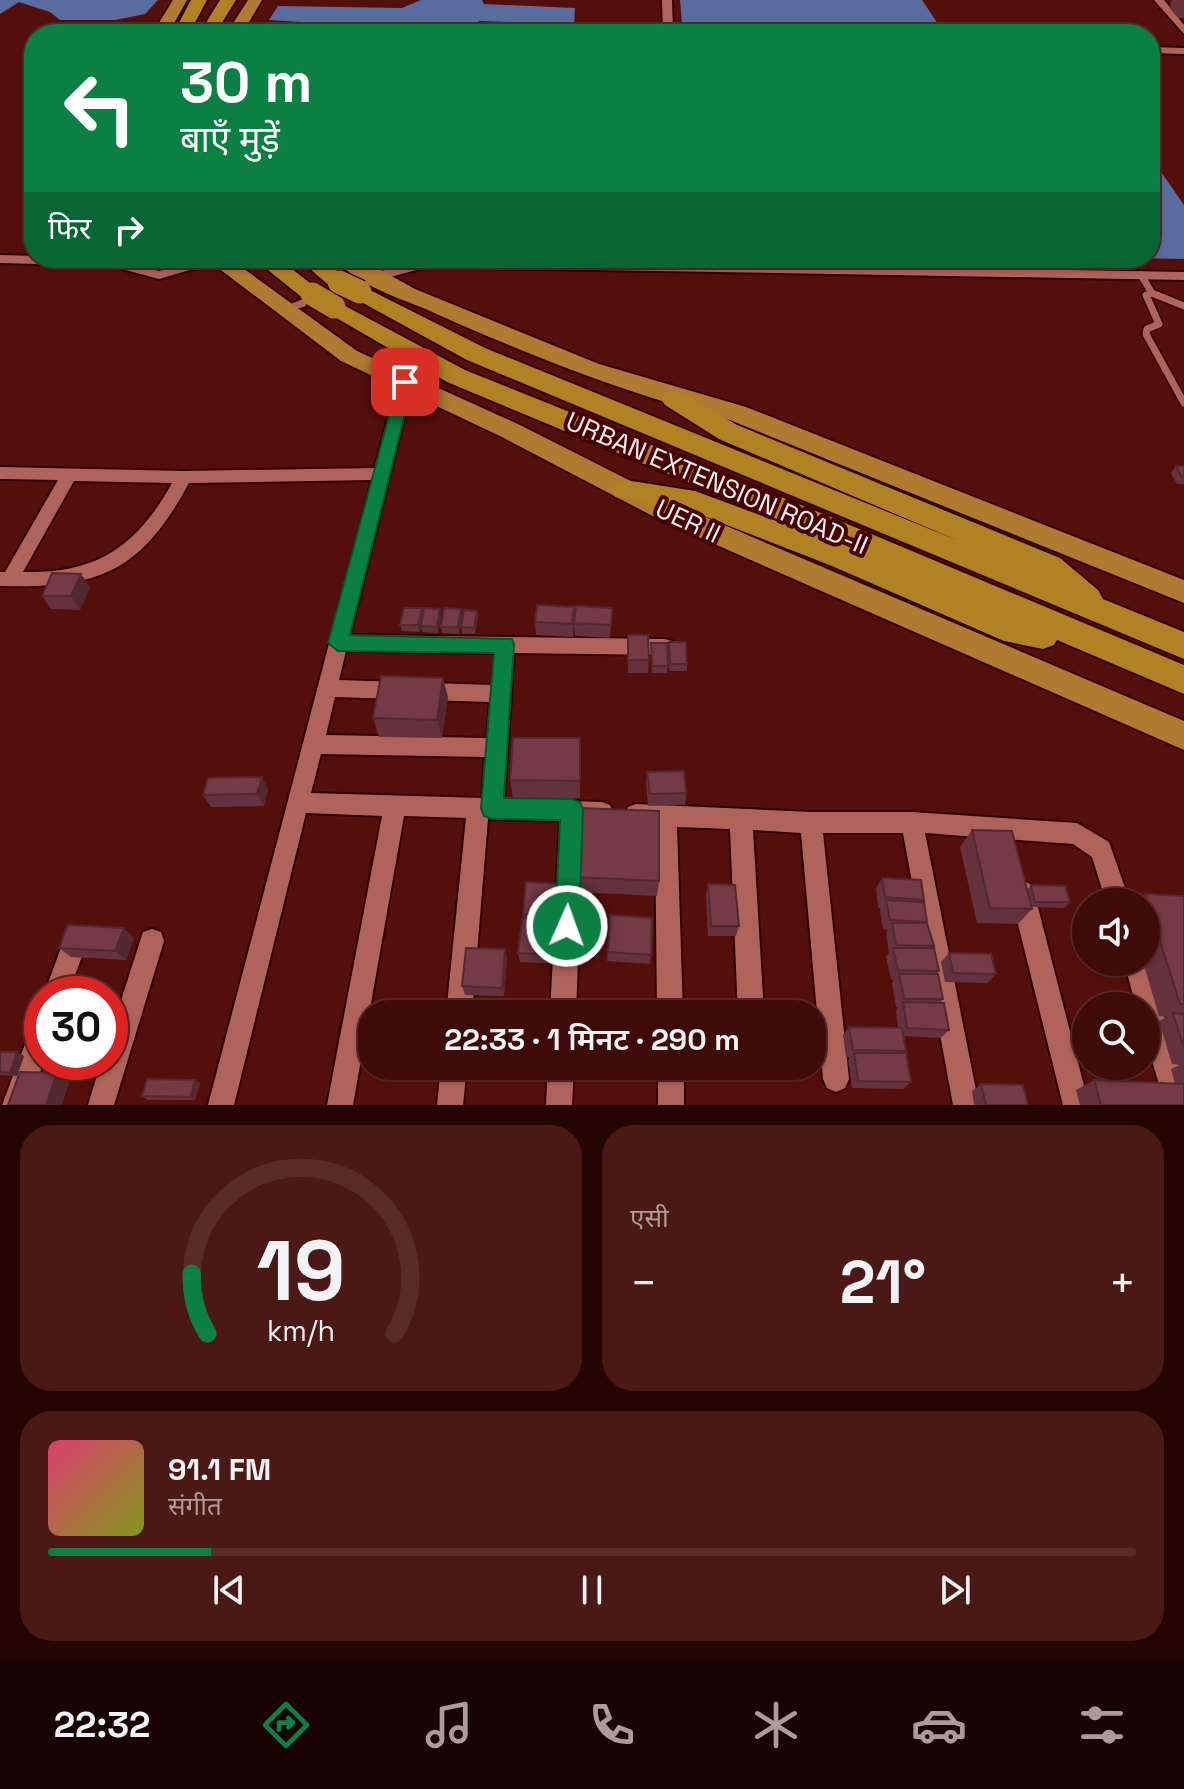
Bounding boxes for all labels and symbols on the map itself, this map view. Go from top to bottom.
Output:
pin [371,348,439,416]
street label: URBAN EXTENSION ROAD-II [561,404,873,562]
street label: UER II [650,491,726,551]
position arrow [525,884,609,968]
speed limit sign: 30 [24,976,128,1080]

